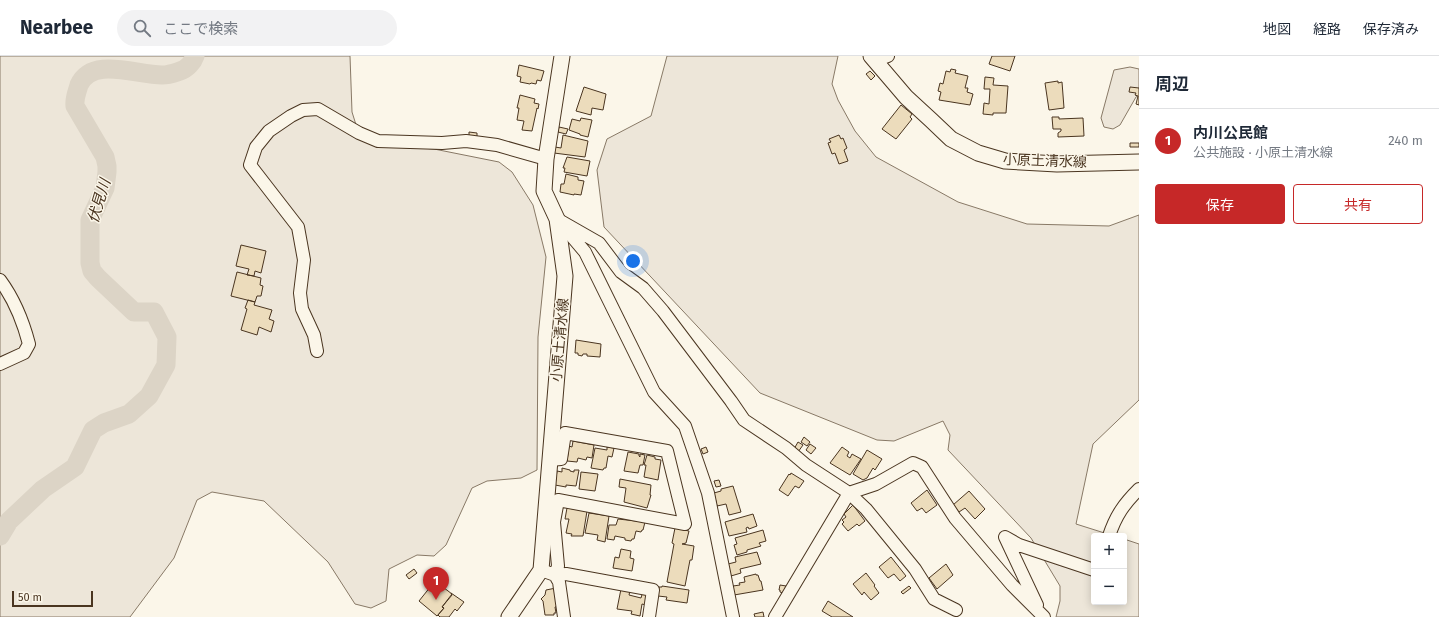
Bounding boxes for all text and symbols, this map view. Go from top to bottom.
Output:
search box [117,10,397,46]
text: Nearbee [20,16,93,39]
icon: search [131,17,153,39]
text: ここで検索 [163,20,238,38]
text: 地図 [1263,21,1291,38]
text: 経路 [1313,21,1341,38]
text: 保存済み [1363,21,1419,38]
text: 周辺 [1155,74,1189,95]
text: 内川公民館 [1193,124,1268,142]
text: 1 [1165,133,1171,148]
text: 240 m [1388,133,1423,148]
text: 公共施設 · 小原土清水線 [1193,145,1333,160]
street label: 小原土清水線 [1003,151,1087,171]
water label: 伏見川 [84,175,115,225]
button: 保存 [1155,184,1285,224]
button: 共有 [1293,184,1423,224]
your location [623,251,643,271]
street label: 小原土清水線 [548,297,572,383]
map controls [1091,533,1127,605]
button: + [1091,533,1127,569]
pin: 1 [423,567,449,600]
button: − [1091,569,1127,605]
scale bar [12,589,93,608]
text: 50 m [18,591,42,604]

